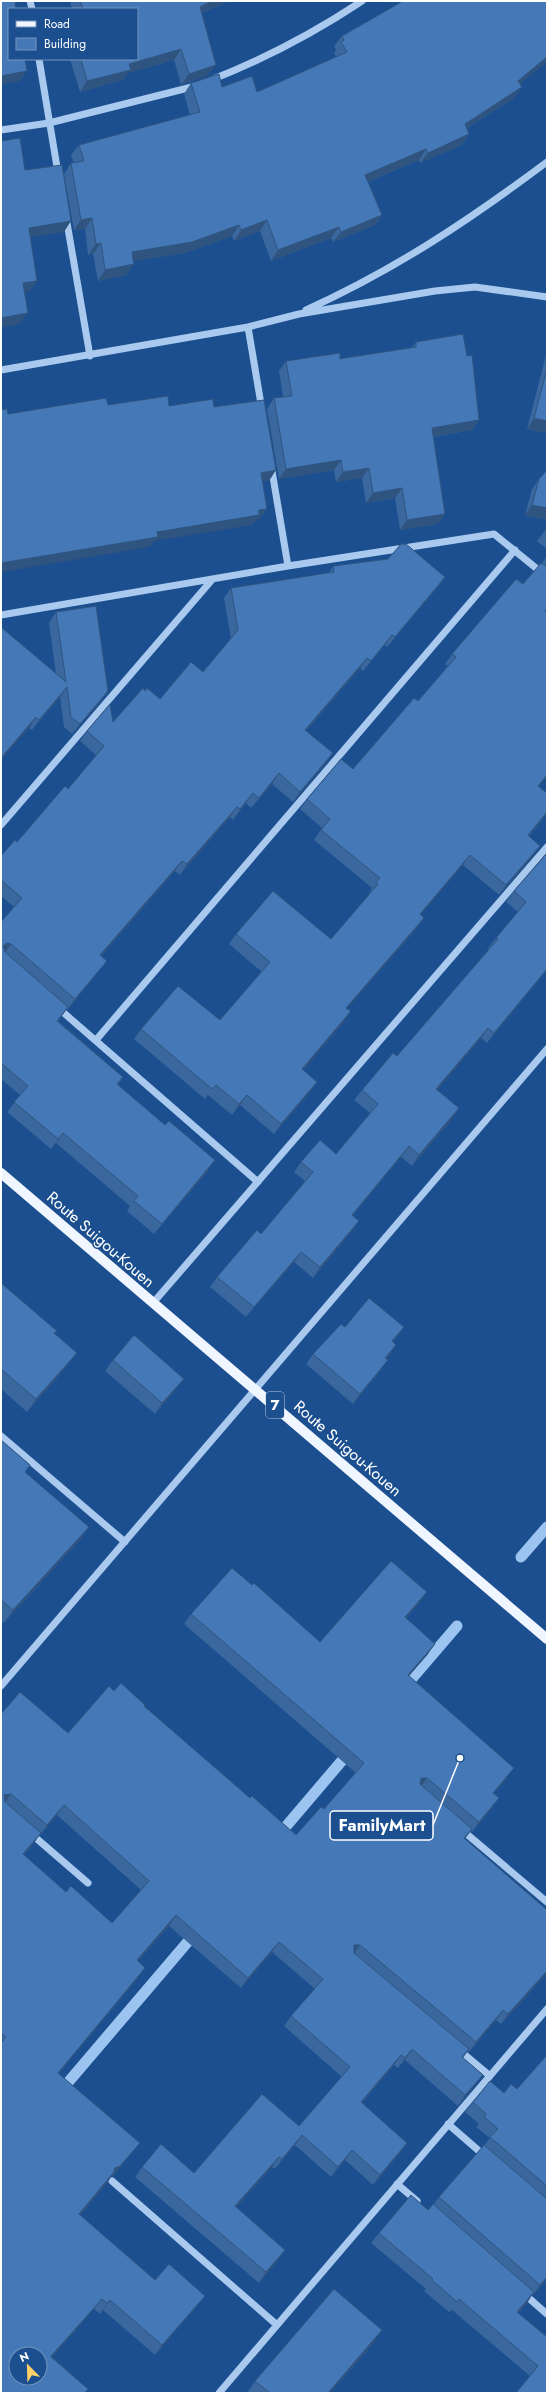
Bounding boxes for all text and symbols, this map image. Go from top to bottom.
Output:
legend [8,8,138,60]
text: Road [44,15,70,33]
text: Building [44,35,86,53]
street label: Route Suigou-Kouen [42,1186,160,1293]
road number: 7 [266,1392,284,1418]
street label: Route Suigou-Kouen [289,1395,407,1502]
callout: FamilyMart [330,1811,433,1840]
text: FamilyMart [339,1813,426,1837]
north arrow [8,2346,48,2386]
text: N [17,2348,31,2366]

